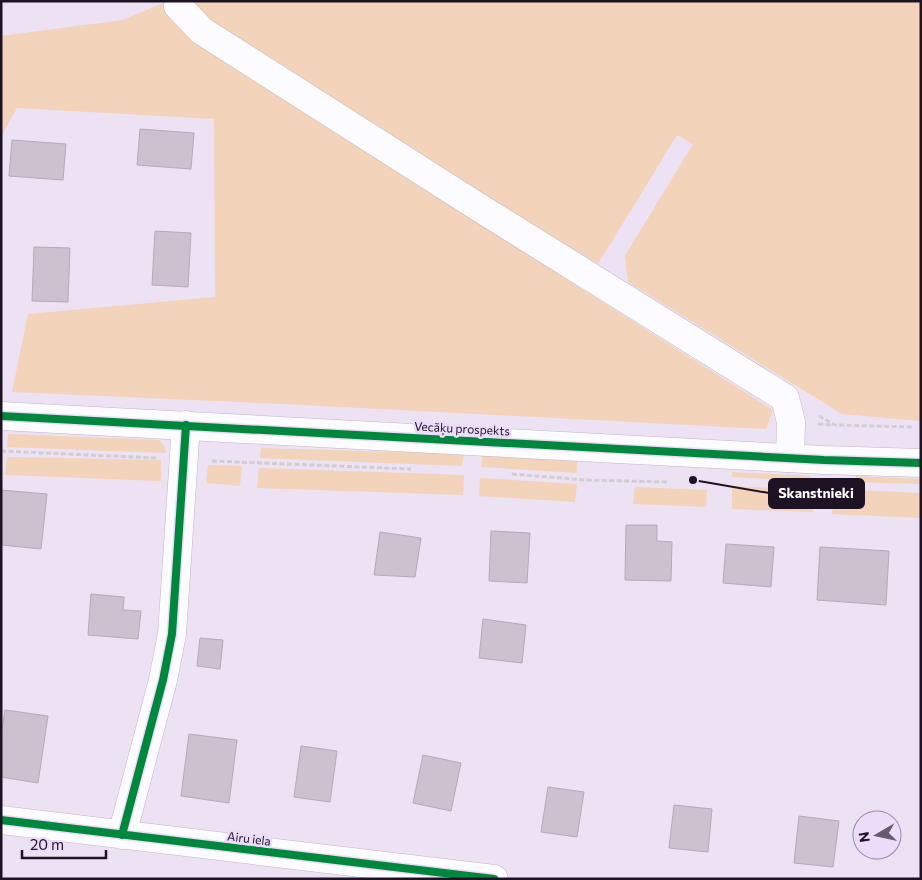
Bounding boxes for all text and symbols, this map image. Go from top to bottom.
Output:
street label: Vecāķu prospekts [414,419,510,439]
callout: Skanstnieki [769,479,864,508]
text: Skanstnieki [778,484,854,501]
north arrow [852,810,902,860]
scale bar [22,828,106,860]
street label: Airu iela [226,828,272,848]
text: N [854,831,873,844]
text: 20 m [30,835,64,853]

